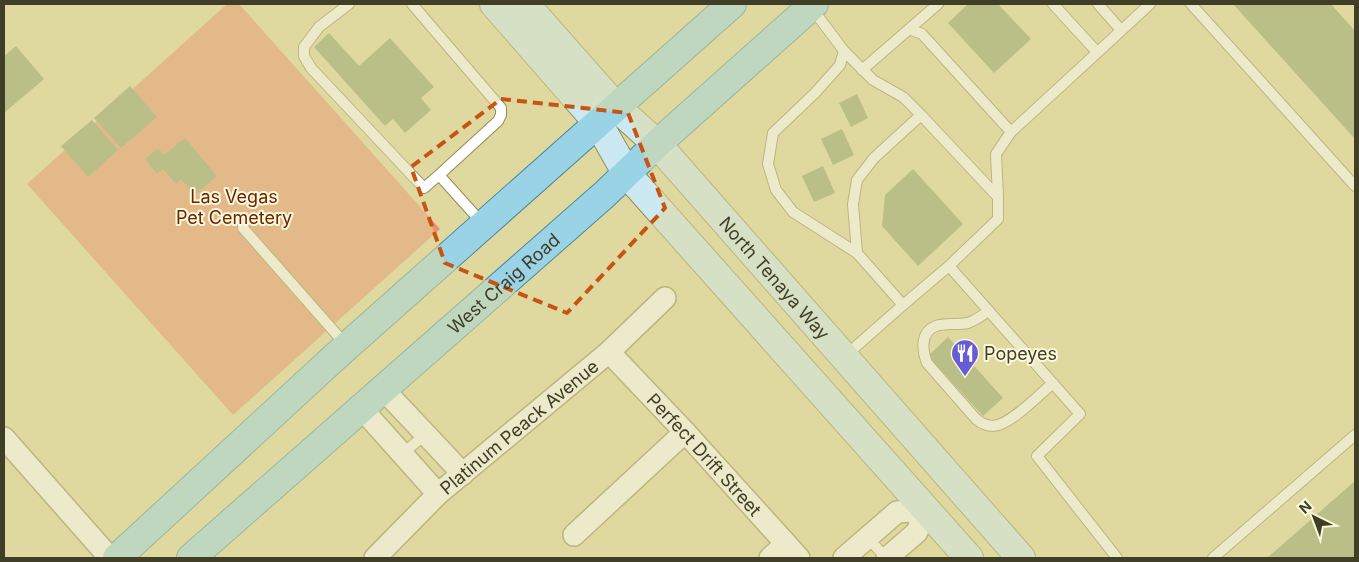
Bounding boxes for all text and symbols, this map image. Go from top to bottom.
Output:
park label: Las Vegas Pet Cemetery [176,186,292,228]
street label: North Tenaya Way [715,212,834,344]
street label: West Craig Road [443,229,564,338]
restaurant icon: Popeyes [950,338,980,377]
place label: Popeyes [984,343,1057,364]
street label: Platinum Peack Avenue [436,355,602,498]
street label: Perfect Drift Street [643,389,766,520]
north arrow [1289,492,1339,542]
text: N [1295,497,1315,517]

